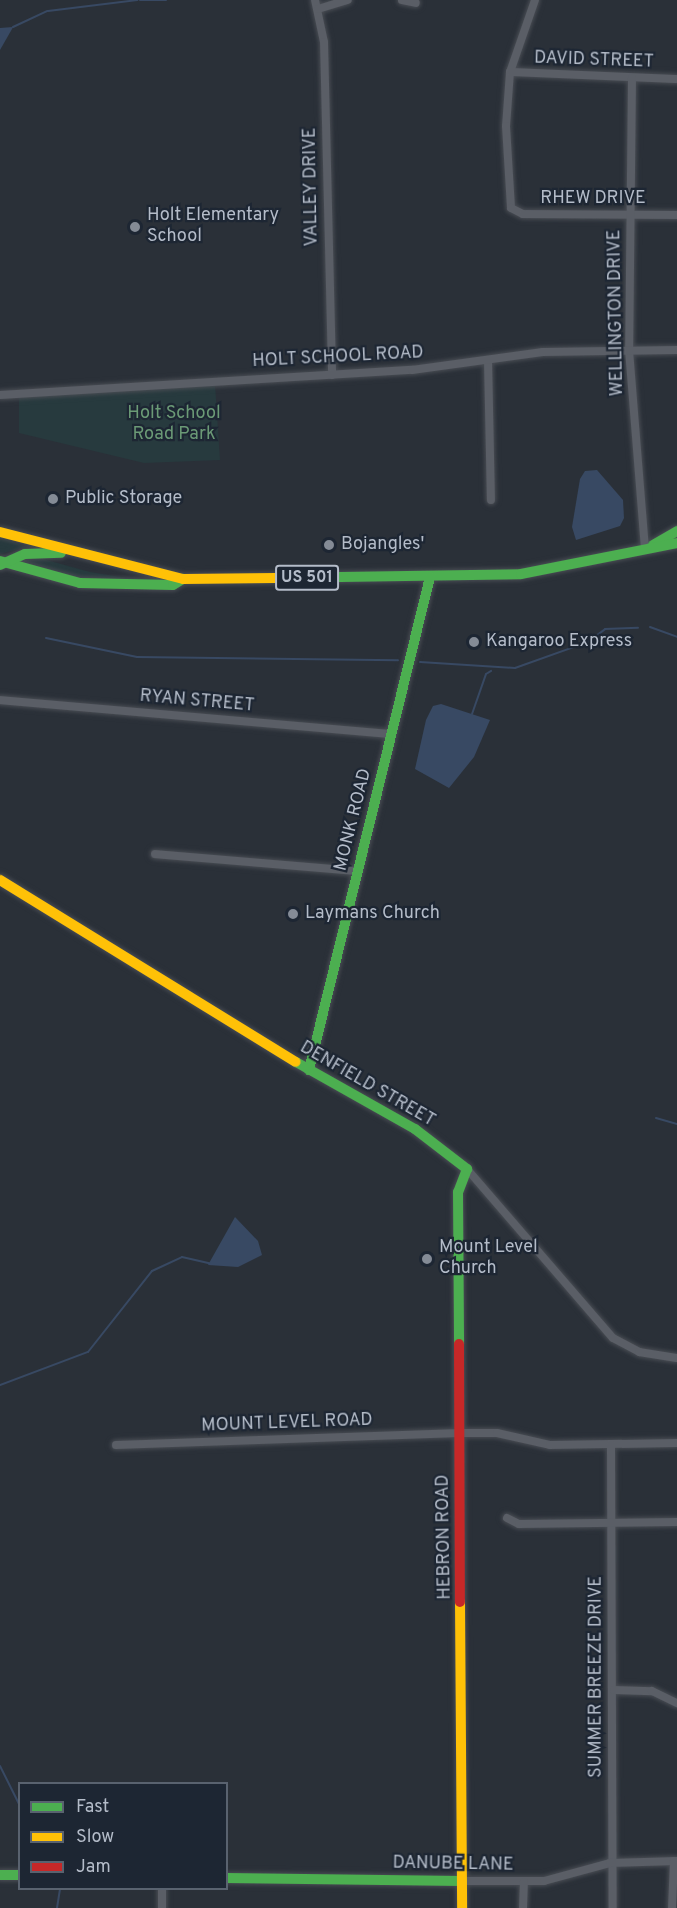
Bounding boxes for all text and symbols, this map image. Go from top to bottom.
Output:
street label: DAVID STREET [534,48,654,74]
street label: VALLEY DRIVE [300,127,324,247]
street label: RHEW DRIVE [540,188,646,210]
place label: Holt Elementary School [147,206,279,248]
marker: Holt Elementary School [128,220,142,234]
street label: WELLINGTON DRIVE [605,229,629,397]
street label: HOLT SCHOOL ROAD [251,343,425,373]
park label: Holt School Road Park [127,404,221,446]
place label: Public Storage [65,488,182,510]
marker: Public Storage [46,492,60,506]
place label: Bojangles' [341,534,424,556]
marker: Bojangles' [322,538,336,552]
road number: US 501 [274,565,340,591]
place label: Kangaroo Express [486,631,632,653]
marker: Kangaroo Express [467,635,481,649]
street label: RYAN STREET [139,686,255,718]
street label: MONK ROAD [331,767,377,873]
place label: Laymans Church [305,903,440,925]
marker: Laymans Church [286,907,300,921]
street label: DENFIELD STREET [295,1037,439,1133]
place label: Mount Level Church [439,1238,538,1280]
marker: Mount Level Church [420,1252,434,1266]
street label: MOUNT LEVEL ROAD [200,1410,374,1438]
street label: HEBRON ROAD [433,1474,457,1600]
street label: SUMMER BREEZE DRIVE [586,1576,608,1778]
legend [18,1782,228,1890]
text: Fast [76,1796,109,1819]
text: Slow [76,1826,114,1849]
street label: DANUBE LANE [392,1853,514,1877]
text: Jam [76,1856,111,1879]

